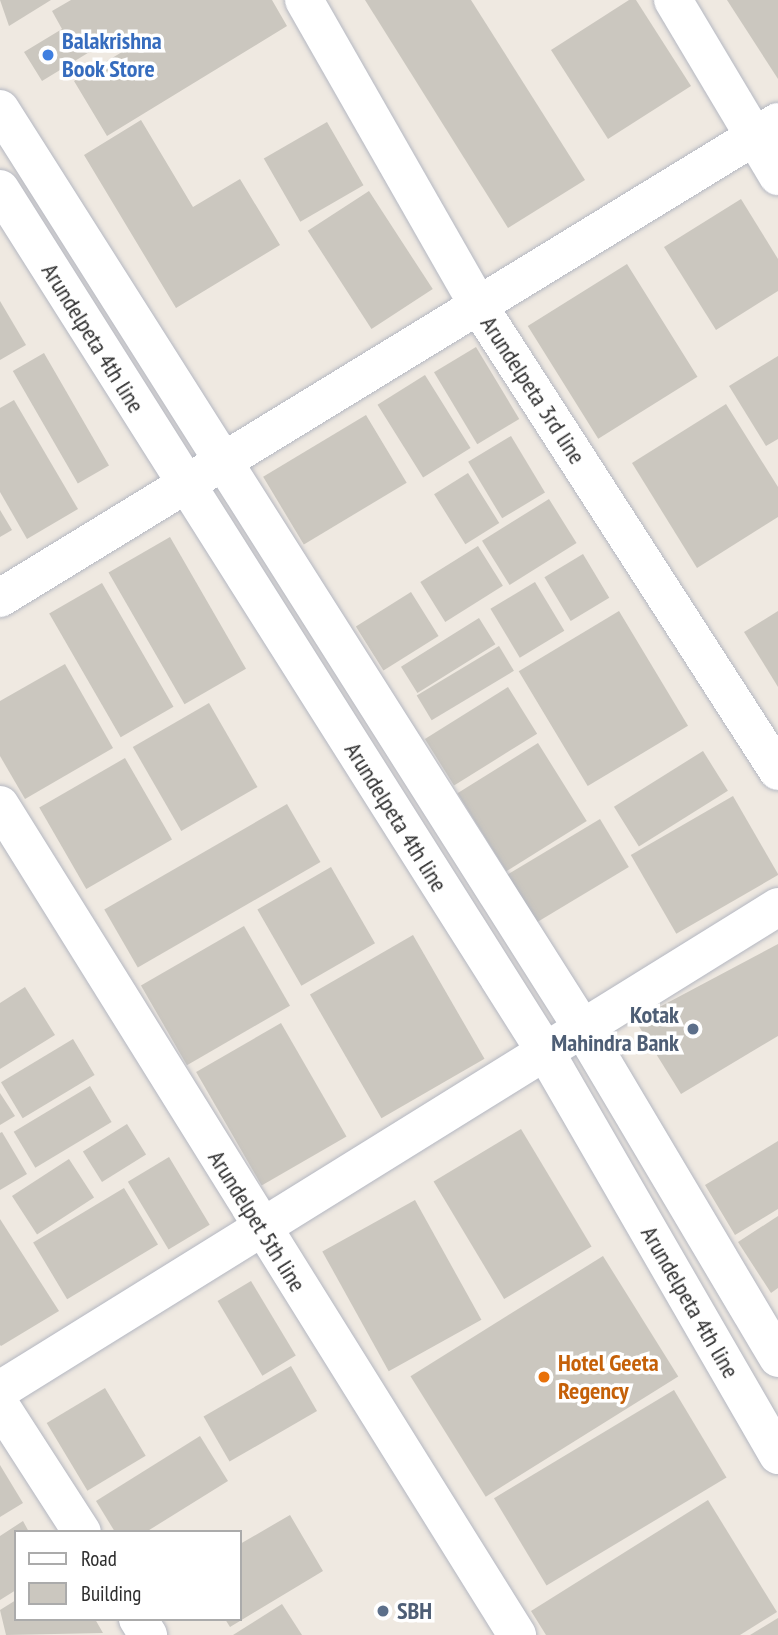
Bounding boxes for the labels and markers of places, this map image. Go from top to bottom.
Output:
place label: Balakrishna Book Store [62,27,162,83]
marker: Balakrishna Book Store [40,47,56,63]
place label: Kotak Mahindra Bank [551,1001,679,1057]
marker: Kotak Mahindra Bank [685,1021,701,1037]
place label: Hotel Geeta Regency [558,1349,659,1405]
marker: Hotel Geeta Regency [536,1369,552,1385]
place label: SBH [397,1597,432,1625]
marker: SBH [375,1603,391,1619]

